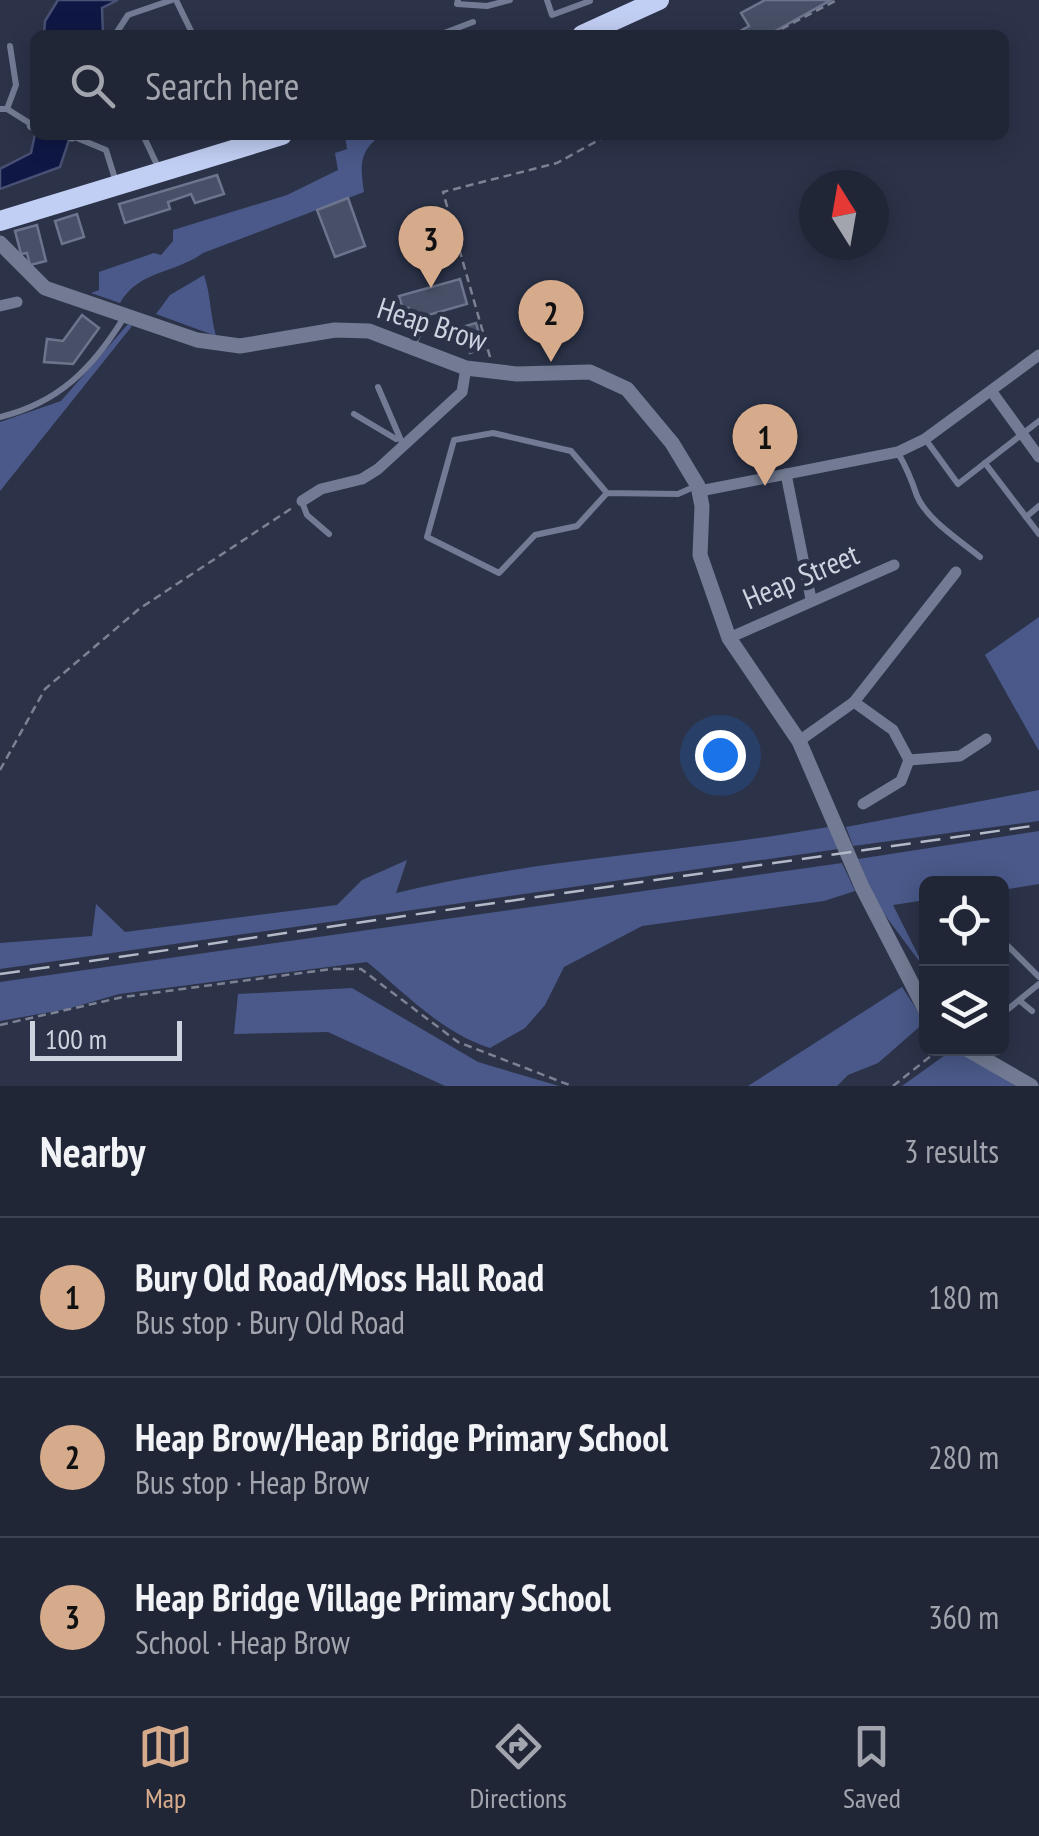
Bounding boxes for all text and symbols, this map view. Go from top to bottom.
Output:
search box [30,30,1009,140]
icon: search [65,58,120,113]
text: Search here [145,61,299,110]
north arrow [799,170,889,260]
pin: 3 [398,206,464,288]
pin: 2 [518,280,584,362]
street label: Heap Brow [373,288,492,360]
pin: 1 [732,404,798,486]
street label: Heap Street [737,534,865,617]
your location [695,730,746,781]
map controls [919,876,1009,1056]
button: locate [919,876,1009,966]
button: layers [919,966,1009,1056]
scale bar [30,1016,182,1060]
text: 100 m [45,1020,107,1057]
text: Nearby [40,1124,145,1179]
text: 3 results [904,1130,999,1172]
text: Bury Old Road/Moss Hall Road [135,1252,544,1301]
text: 1 [65,1276,80,1318]
text: 180 m [928,1276,999,1318]
text: Bus stop · Bury Old Road [135,1301,405,1343]
text: Heap Brow/Heap Bridge Primary School [135,1412,668,1461]
text: 2 [65,1436,80,1478]
text: 280 m [928,1436,999,1478]
text: Bus stop · Heap Brow [135,1461,369,1503]
text: Heap Bridge Village Primary School [135,1572,611,1621]
text: 3 [65,1596,80,1638]
text: 360 m [928,1596,999,1638]
text: School · Heap Brow [135,1621,350,1663]
tab: Map [138,1719,193,1816]
tab: Directions [469,1719,567,1816]
tab: Saved [843,1719,901,1816]

